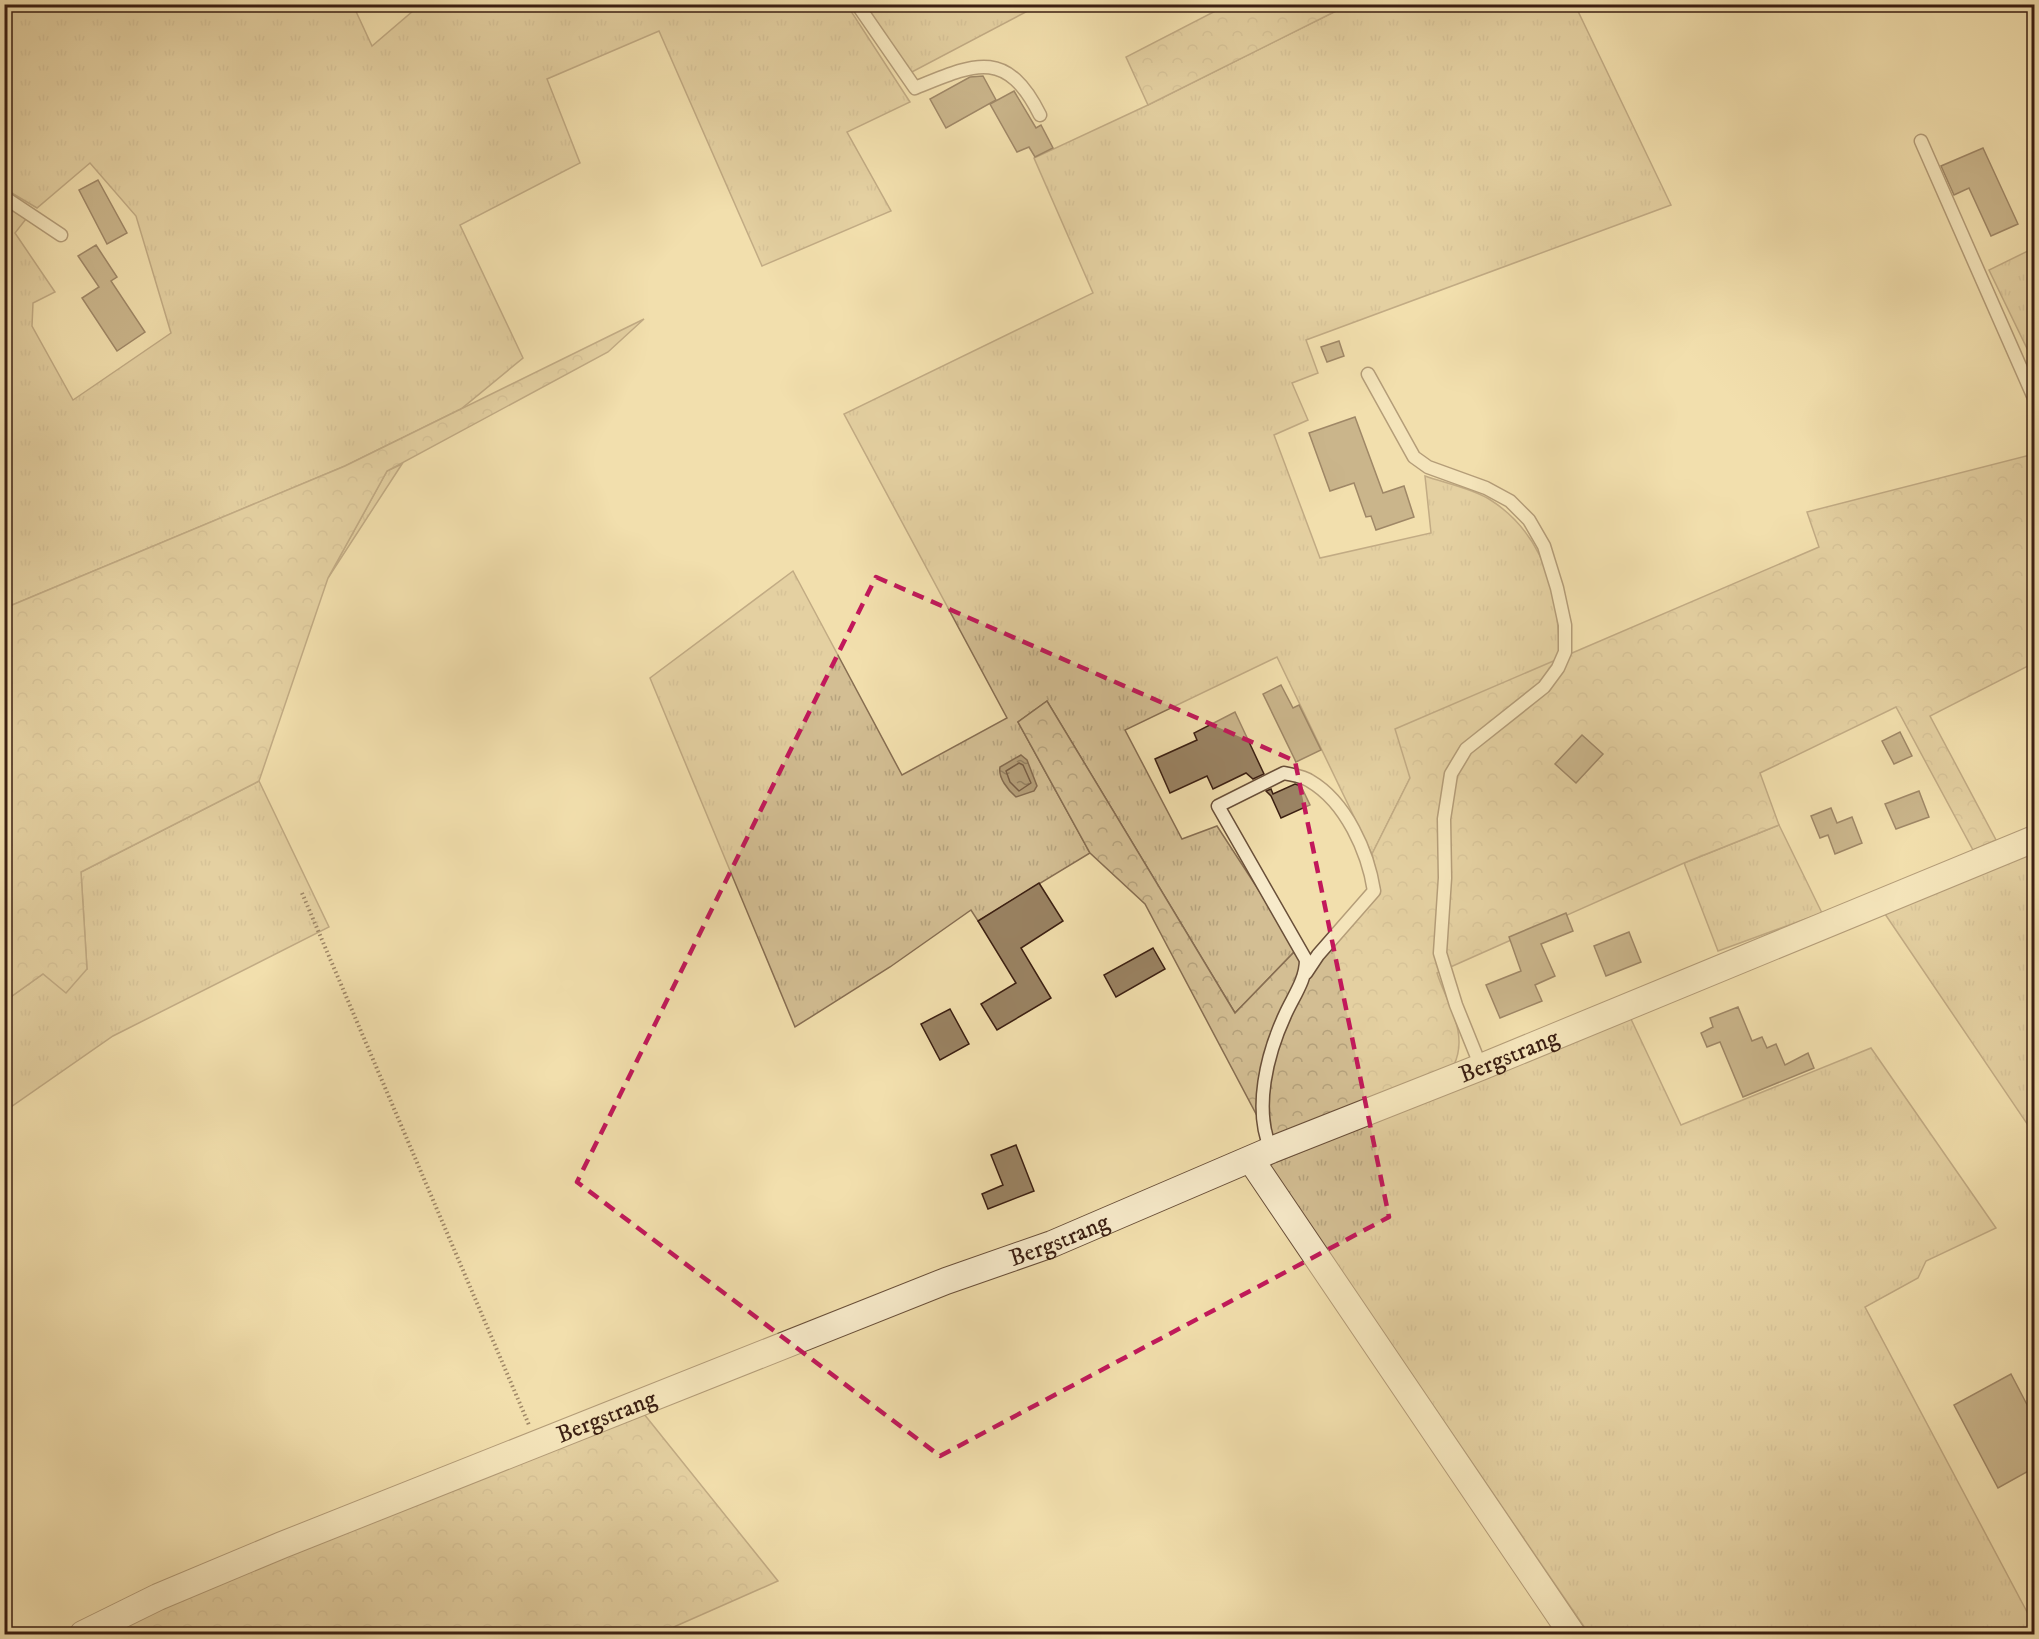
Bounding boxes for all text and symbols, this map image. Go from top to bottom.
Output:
street label: Bergstrang [1455,1023,1564,1090]
street label: Bergstrang [1006,1207,1114,1274]
street label: Bergstrang [552,1384,661,1450]

